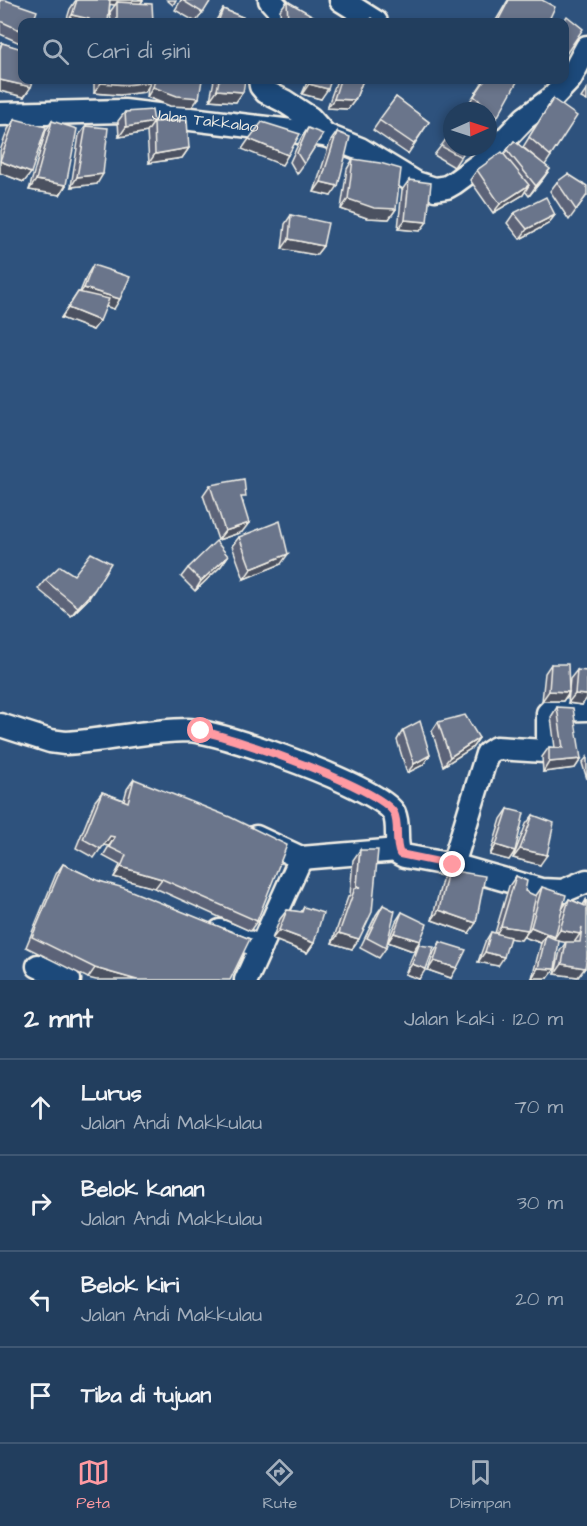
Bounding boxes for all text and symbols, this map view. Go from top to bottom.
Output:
search box [18,18,569,84]
icon: search [39,35,72,68]
text: Cari di sini [87,36,190,67]
north arrow [443,102,497,156]
street label: Jalan Takkalao [151,103,260,138]
route start [187,717,213,743]
route end [439,851,465,877]
text: 2 mnt [24,1001,93,1037]
text: Jalan kaki · 120 m [404,1005,563,1033]
text: Lurus [81,1078,142,1109]
icon: ahead [24,1091,57,1124]
text: 70 m [515,1093,563,1121]
text: Jalan Andi Makkulau [81,1109,262,1137]
text: Belok kanan [81,1174,205,1205]
icon: right [24,1187,57,1220]
text: 30 m [517,1189,563,1217]
text: Jalan Andi Makkulau [81,1205,262,1233]
text: Belok kiri [81,1270,179,1301]
icon: left [24,1283,57,1316]
text: 20 m [515,1285,563,1313]
text: Jalan Andi Makkulau [81,1301,262,1329]
icon: arrive [24,1379,57,1412]
text: Tiba di tujuan [81,1380,211,1411]
tab: Peta [76,1456,110,1514]
tab: Rute [263,1456,297,1514]
tab: Disimpan [450,1456,511,1514]

